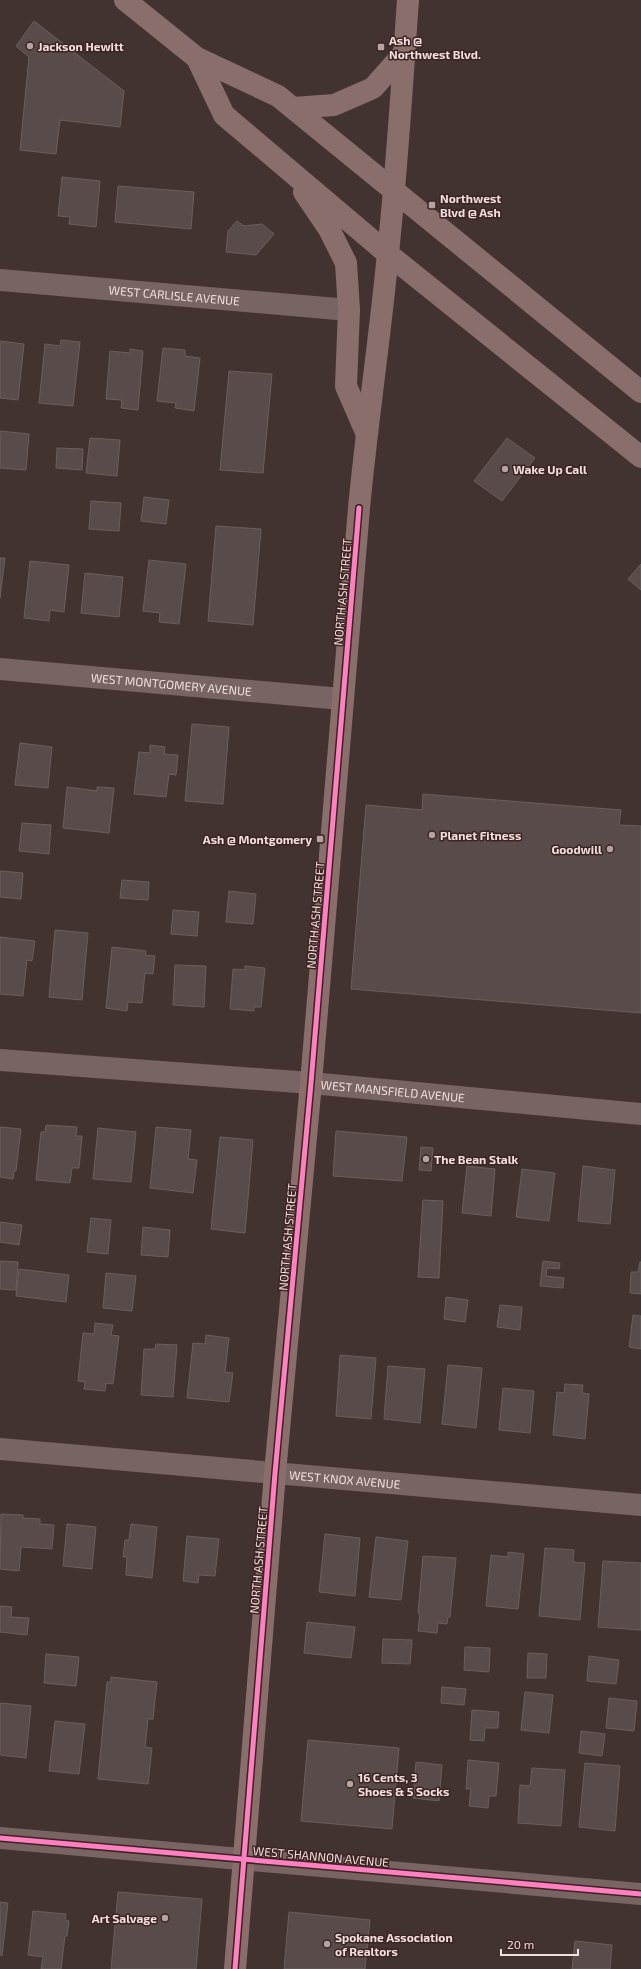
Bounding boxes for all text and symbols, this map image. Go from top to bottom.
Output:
place label: Ash @ Northwest Blvd. [389,33,481,61]
place label: Jackson Hewitt [38,39,124,53]
marker: Jackson Hewitt [25,41,35,51]
marker: Ash @ Northwest Blvd. [376,42,386,52]
place label: Northwest Blvd @ Ash [440,191,501,219]
marker: Northwest Blvd @ Ash [427,200,437,210]
street label: WEST CARLISLE AVENUE [108,282,241,308]
place label: Wake Up Call [513,462,587,476]
marker: Wake Up Call [500,464,510,474]
street label: NORTH ASH STREET [330,538,354,646]
street label: WEST MONTGOMERY AVENUE [90,670,253,698]
place label: Planet Fitness [440,828,521,842]
marker: Planet Fitness [427,830,437,840]
place label: Ash @ Montgomery [203,832,312,847]
marker: Ash @ Montgomery [315,834,325,844]
place label: Goodwill [552,842,602,856]
marker: Goodwill [605,844,615,854]
street label: NORTH ASH STREET [303,861,327,969]
street label: WEST MANSFIELD AVENUE [320,1077,466,1104]
place label: The Bean Stalk [434,1152,519,1166]
marker: The Bean Stalk [421,1154,431,1164]
street label: NORTH ASH STREET [275,1183,299,1291]
street label: WEST KNOX AVENUE [288,1467,401,1491]
street label: NORTH ASH STREET [246,1506,270,1614]
place label: 16 Cents, 3 Shoes & 5 Socks [358,1770,449,1798]
marker: 16 Cents, 3 Shoes & 5 Socks [345,1779,355,1789]
street label: WEST SHANNON AVENUE [252,1843,390,1869]
place label: Art Salvage [92,1911,157,1925]
marker: Art Salvage [160,1913,170,1923]
place label: Spokane Association of Realtors [335,1930,453,1958]
scale bar [501,1931,578,1957]
text: 20 m [507,1937,534,1951]
marker: Spokane Association of Realtors [322,1939,332,1949]

